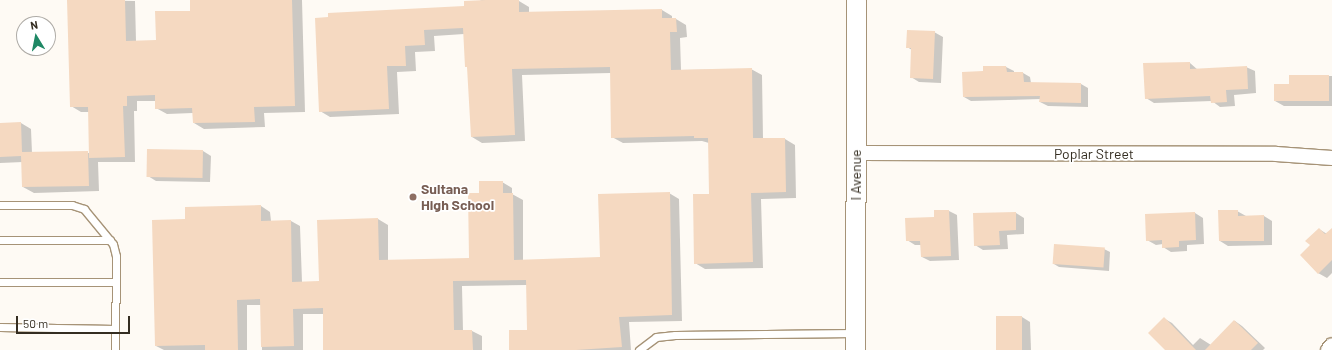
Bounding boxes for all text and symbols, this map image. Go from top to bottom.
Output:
north arrow [16,16,56,56]
text: N [29,18,39,32]
street label: Poplar Street [1054,146,1134,162]
street label: I Avenue [848,150,864,200]
place label: Sultana High School [421,181,494,214]
marker: Sultana High School [408,192,418,202]
scale bar [18,308,132,334]
text: 50 m [23,316,48,330]

